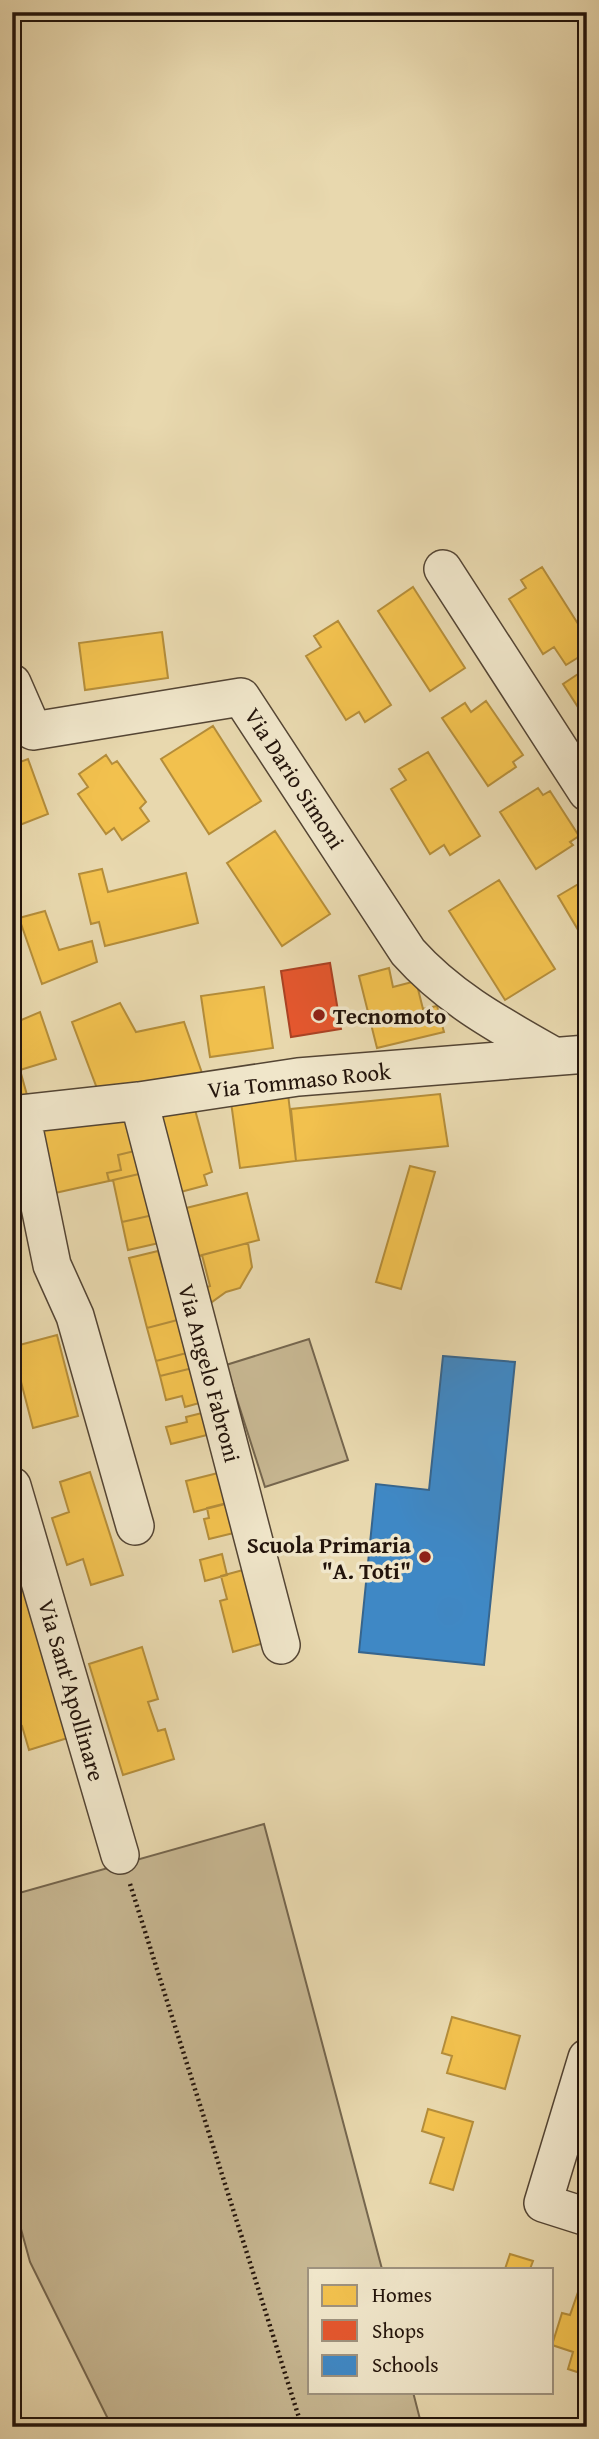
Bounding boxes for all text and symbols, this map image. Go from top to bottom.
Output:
street label: Via Dario Simoni [237,701,353,855]
place label: Tecnomoto [333,999,446,1032]
marker: Tecnomoto [311,1007,327,1023]
street label: Via Tommaso Rook [206,1054,393,1106]
street label: Via Angelo Fabroni [170,1280,250,1466]
place label: Scuola Primaria "A. Toti" [247,1528,411,1587]
marker: Scuola Primaria "A. Toti" [417,1549,433,1565]
street label: Via Sant'Apollinare [30,1595,114,1785]
legend [308,2268,554,2394]
text: Homes [372,2279,432,2310]
text: Shops [372,2315,424,2346]
text: Schools [372,2349,439,2380]

